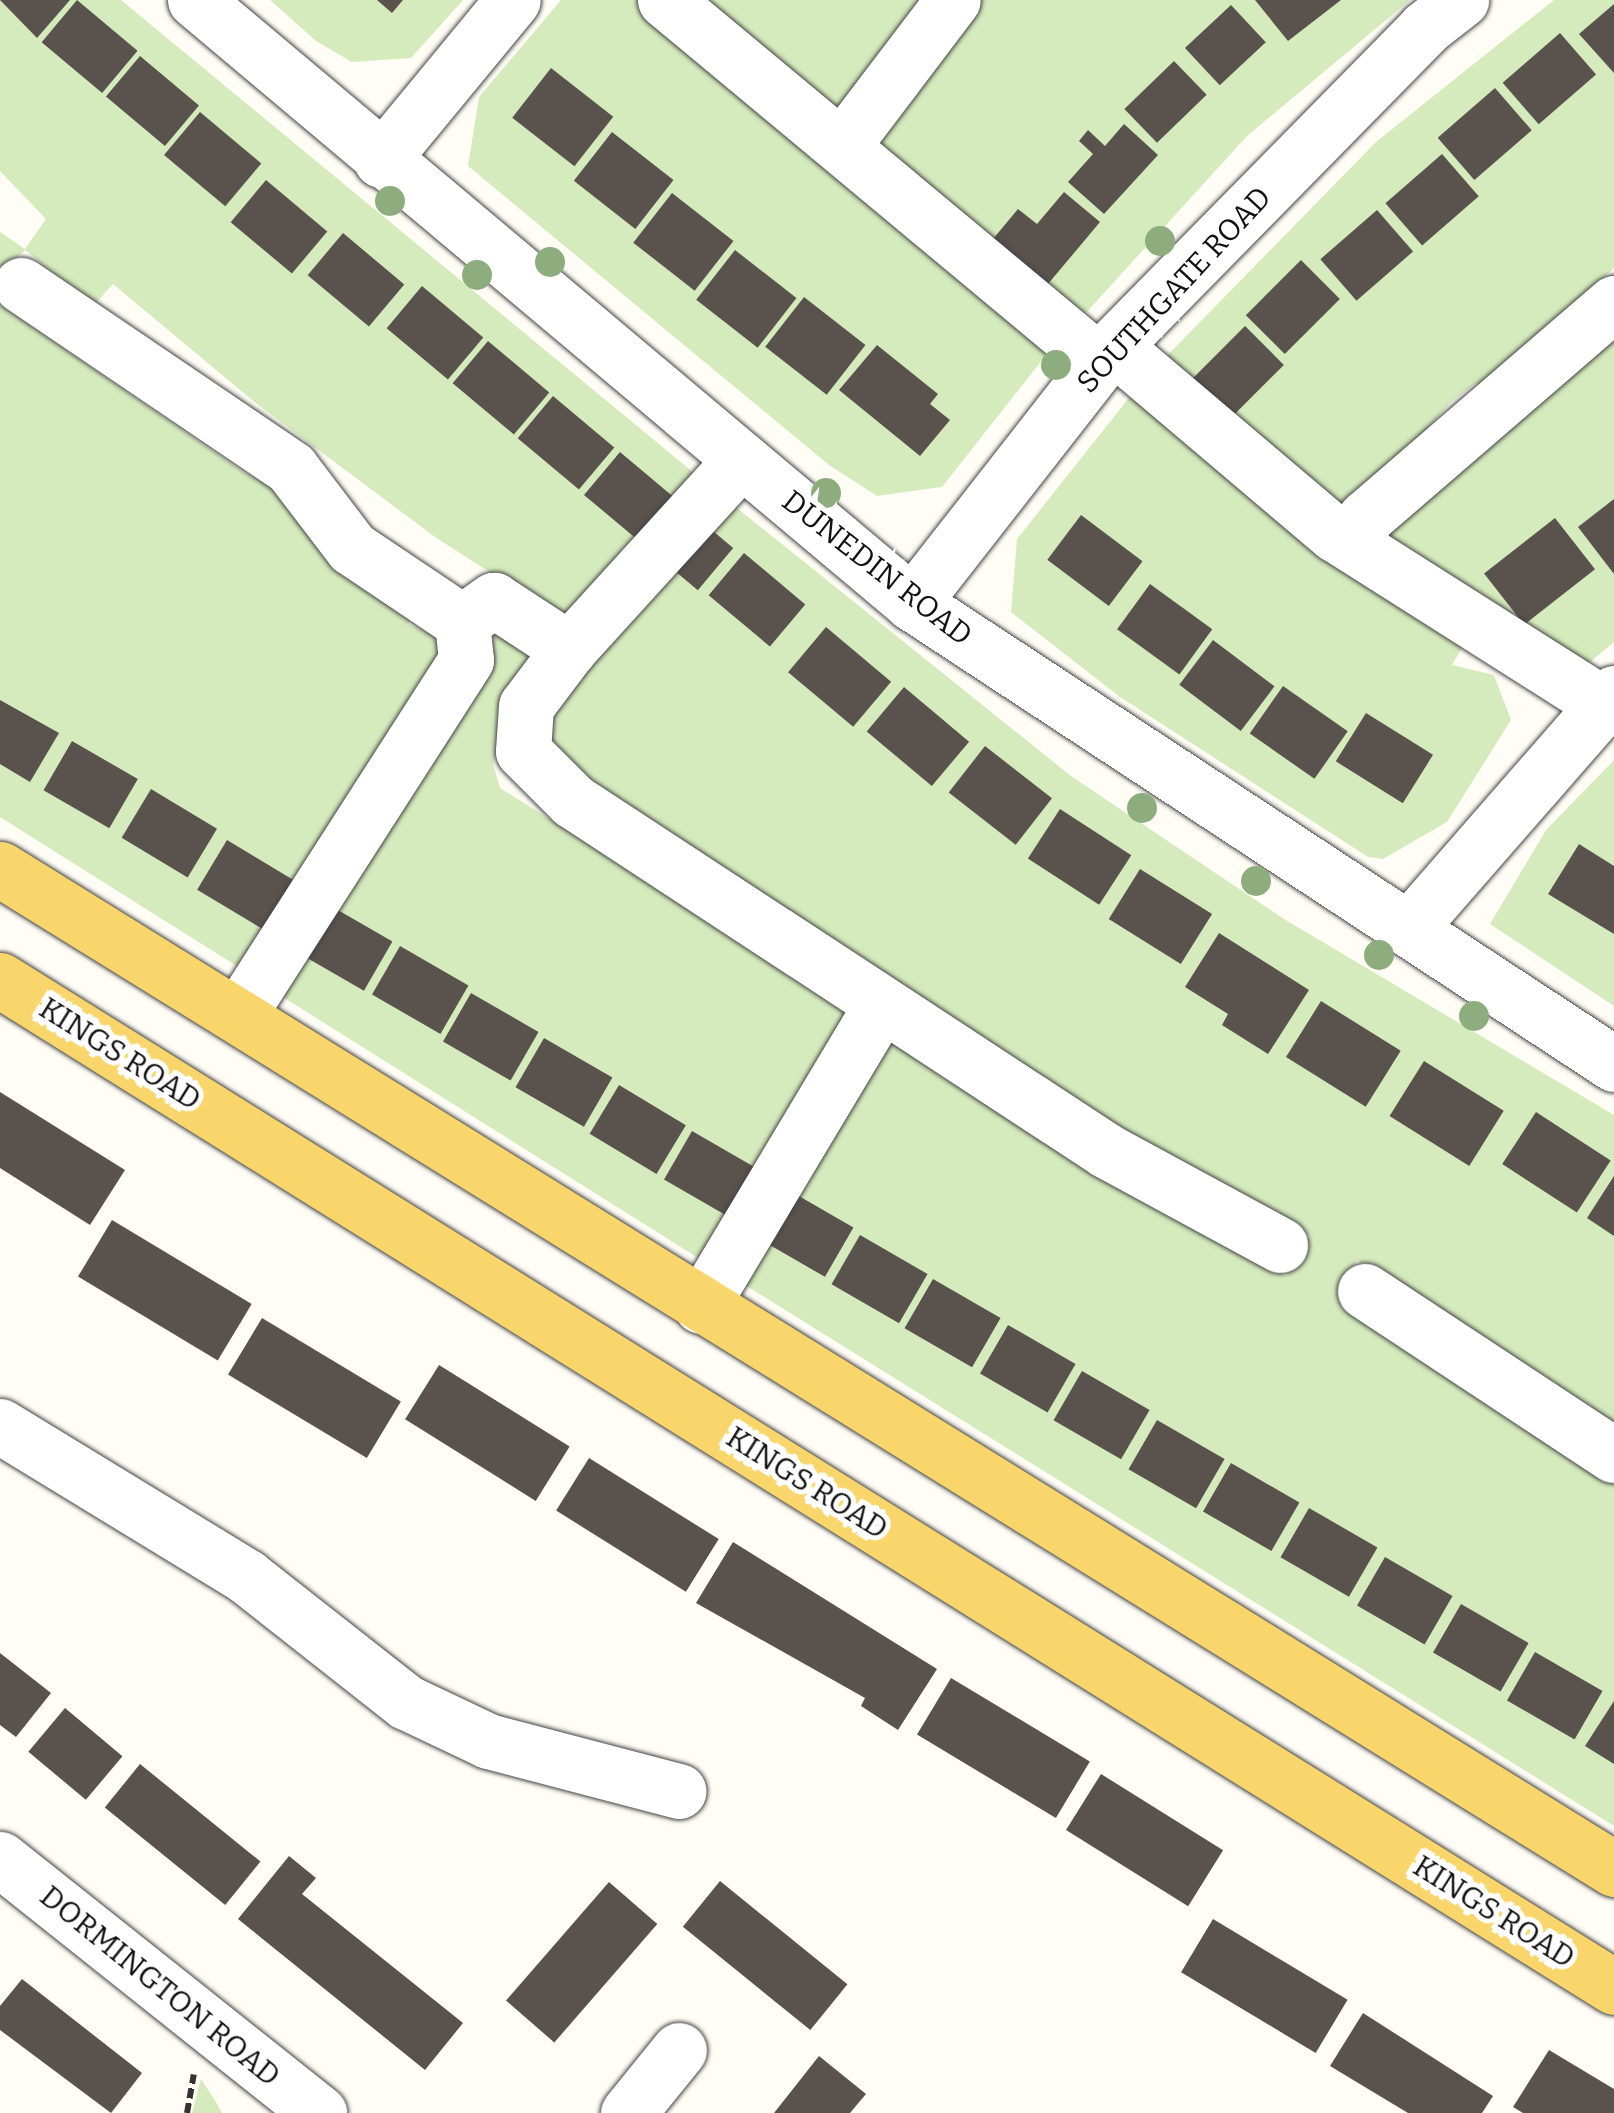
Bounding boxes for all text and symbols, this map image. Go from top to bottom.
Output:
street label: SOUTHGATE ROAD [1069,180,1279,400]
street label: DUNEDIN ROAD [775,483,979,653]
street label: KINGS ROAD [33,990,207,1118]
street label: KINGS ROAD [720,1419,894,1547]
street label: KINGS ROAD [1407,1848,1581,1976]
street label: DORMINGTON ROAD [33,1878,287,2094]

